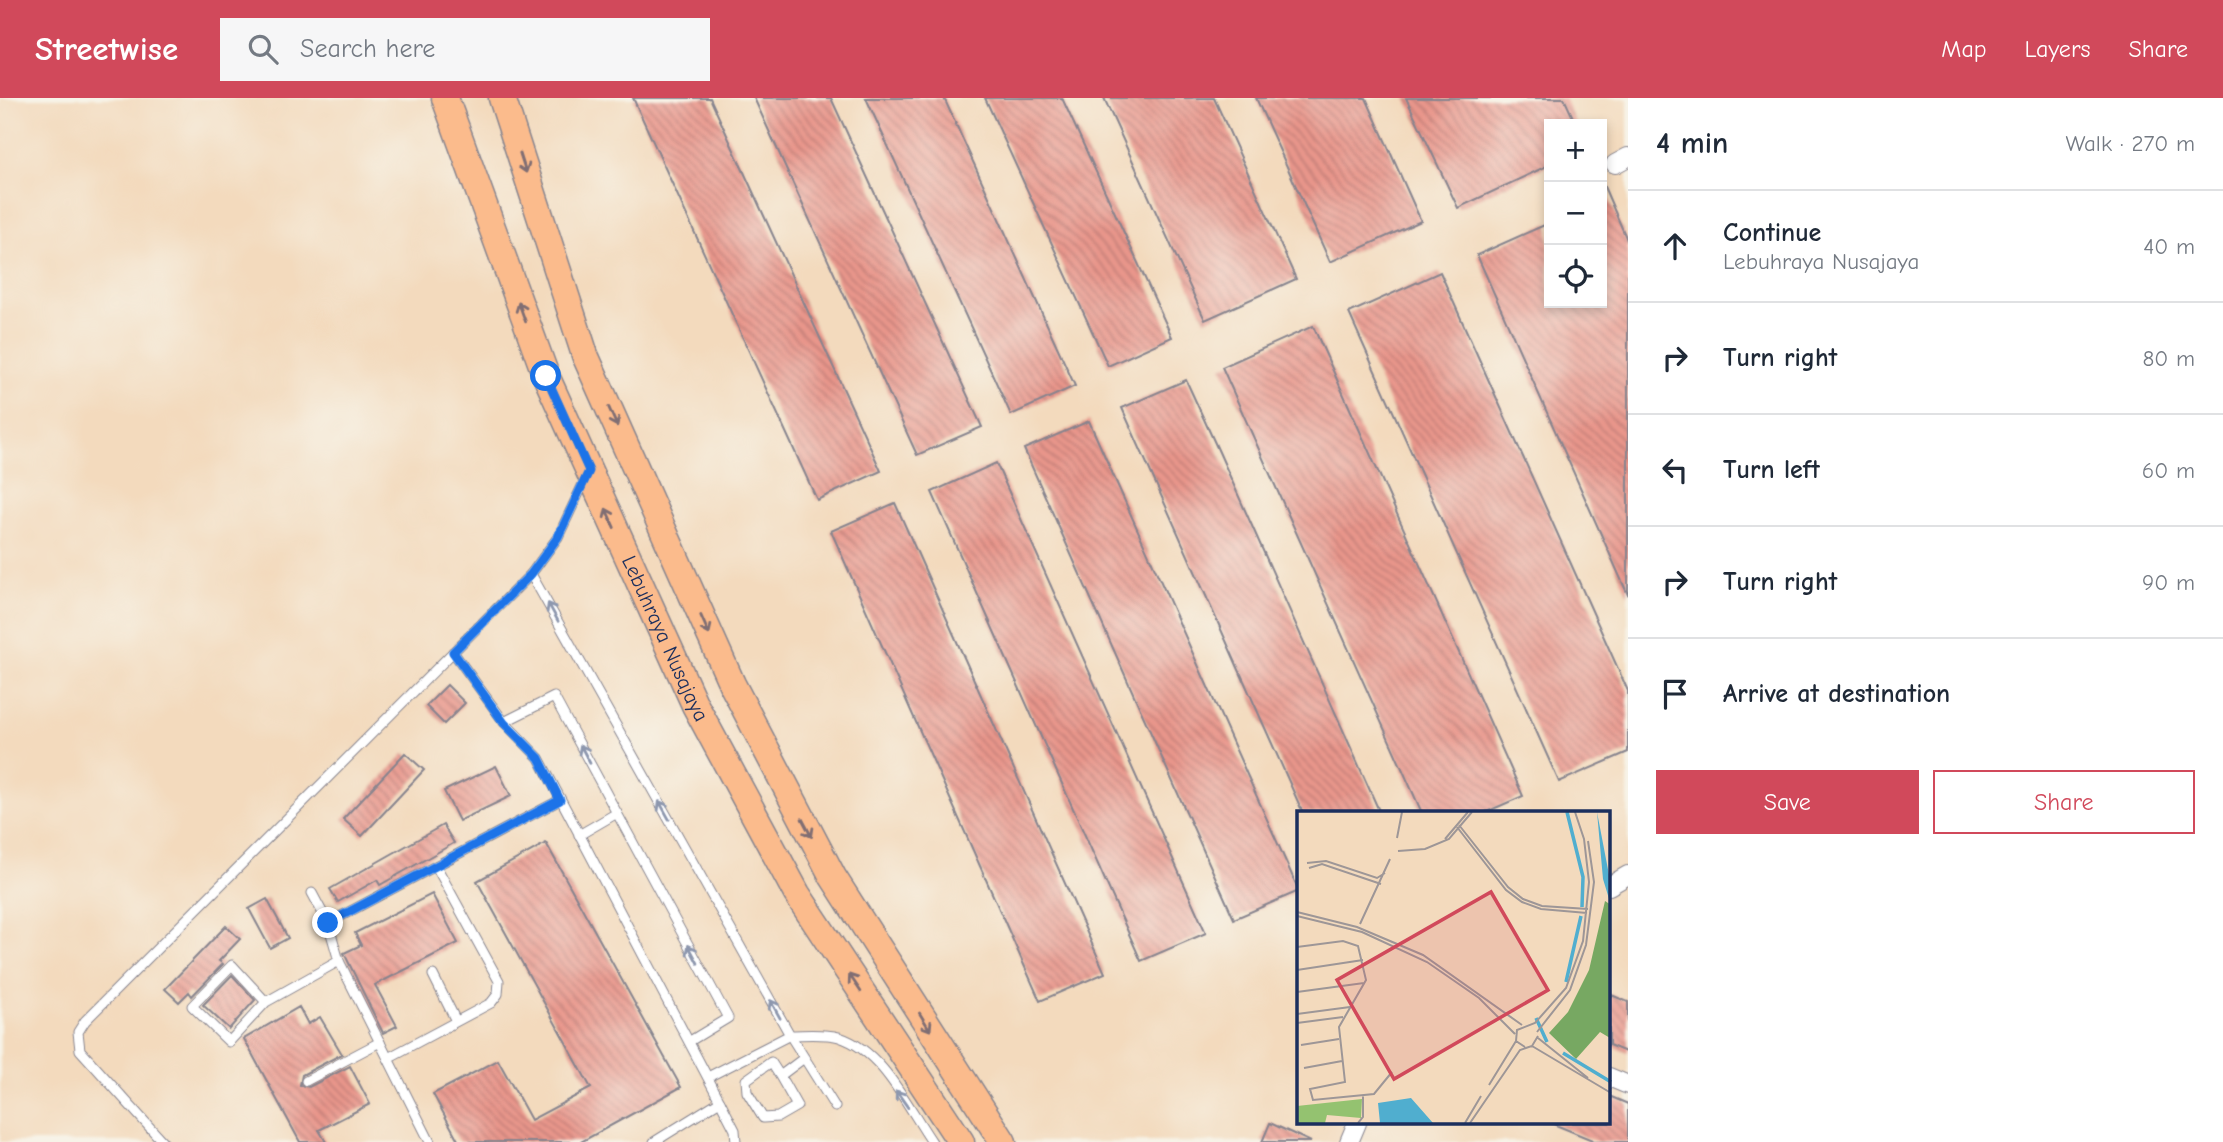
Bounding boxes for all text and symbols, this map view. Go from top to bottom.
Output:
search box [220,18,710,81]
text: Streetwise [35,30,178,68]
icon: search [244,30,282,68]
text: Search here [300,34,435,64]
text: Map [1941,35,1987,63]
text: Layers [2025,35,2090,63]
text: Share [2128,35,2188,63]
map controls [1544,119,1607,308]
button: + [1544,119,1607,182]
text: 4 min [1656,126,1728,161]
text: Walk · 270 m [2066,130,2195,157]
one-way arrow [517,152,530,174]
button: − [1544,182,1607,245]
text: Continue [1723,218,1821,248]
icon: ahead [1656,227,1694,265]
text: 40 m [2143,233,2195,260]
button: locate [1544,245,1607,308]
text: Lebuhraya Nusajaya [1723,248,1919,275]
one-way arrow [515,301,528,323]
icon: right [1656,339,1694,377]
text: Turn right [1723,343,1837,373]
text: 80 m [2142,345,2195,372]
route start [530,360,561,391]
one-way arrow [607,406,620,427]
icon: left [1656,451,1694,489]
text: Turn left [1723,455,1820,485]
text: 60 m [2142,457,2195,484]
one-way arrow [603,508,616,529]
street label: Lebuhraya Nusajaya [617,552,714,725]
icon: right [1656,563,1694,601]
text: Turn right [1723,567,1837,597]
text: 90 m [2142,569,2195,596]
one-way arrow [546,602,559,623]
one-way arrow [699,613,712,635]
icon: arrive [1656,675,1694,713]
text: Arrive at destination [1723,679,1950,709]
one-way arrow [578,744,591,765]
button: Save [1656,770,1919,834]
button: Share [1933,770,2195,834]
one-way arrow [657,801,671,821]
inset map [1297,811,1610,1124]
one-way arrow [801,817,815,838]
route end [312,907,343,938]
one-way arrow [686,945,700,965]
one-way arrow [848,974,862,994]
one-way arrow [768,999,782,1019]
one-way arrow [919,1012,933,1032]
one-way arrow [895,1090,909,1109]

